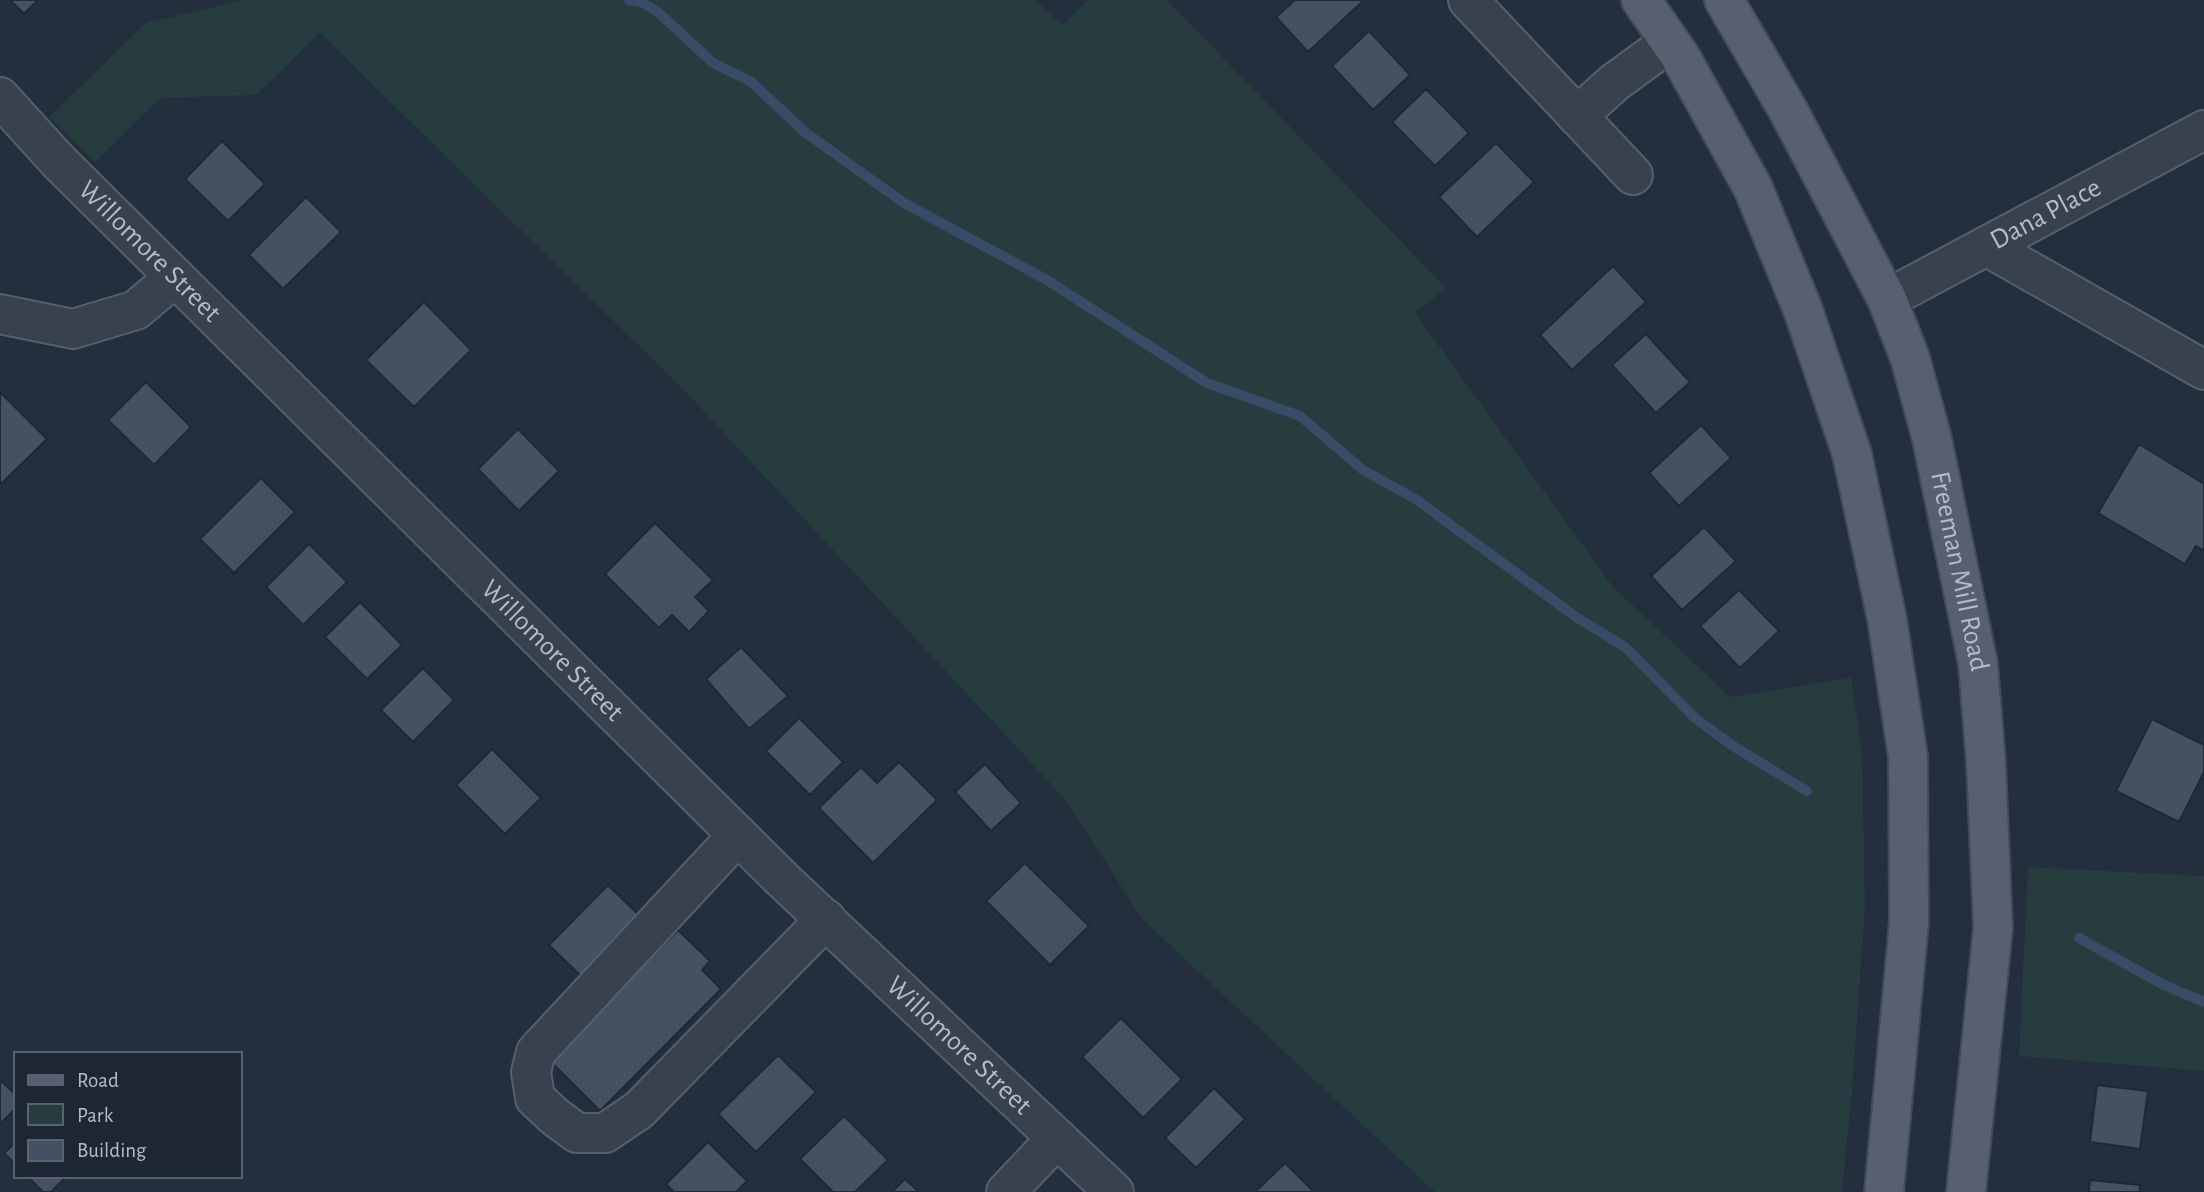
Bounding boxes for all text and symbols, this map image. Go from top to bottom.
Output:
street label: Dana Place [1986,174,2106,255]
street label: Willomore Street [73,176,226,328]
street label: Freeman Mill Road [1925,469,1993,674]
street label: Willomore Street [475,575,628,727]
street label: Willomore Street [881,971,1037,1120]
legend [14,1052,242,1178]
text: Road [77,1070,119,1091]
text: Park [77,1105,114,1126]
text: Building [77,1140,147,1161]

